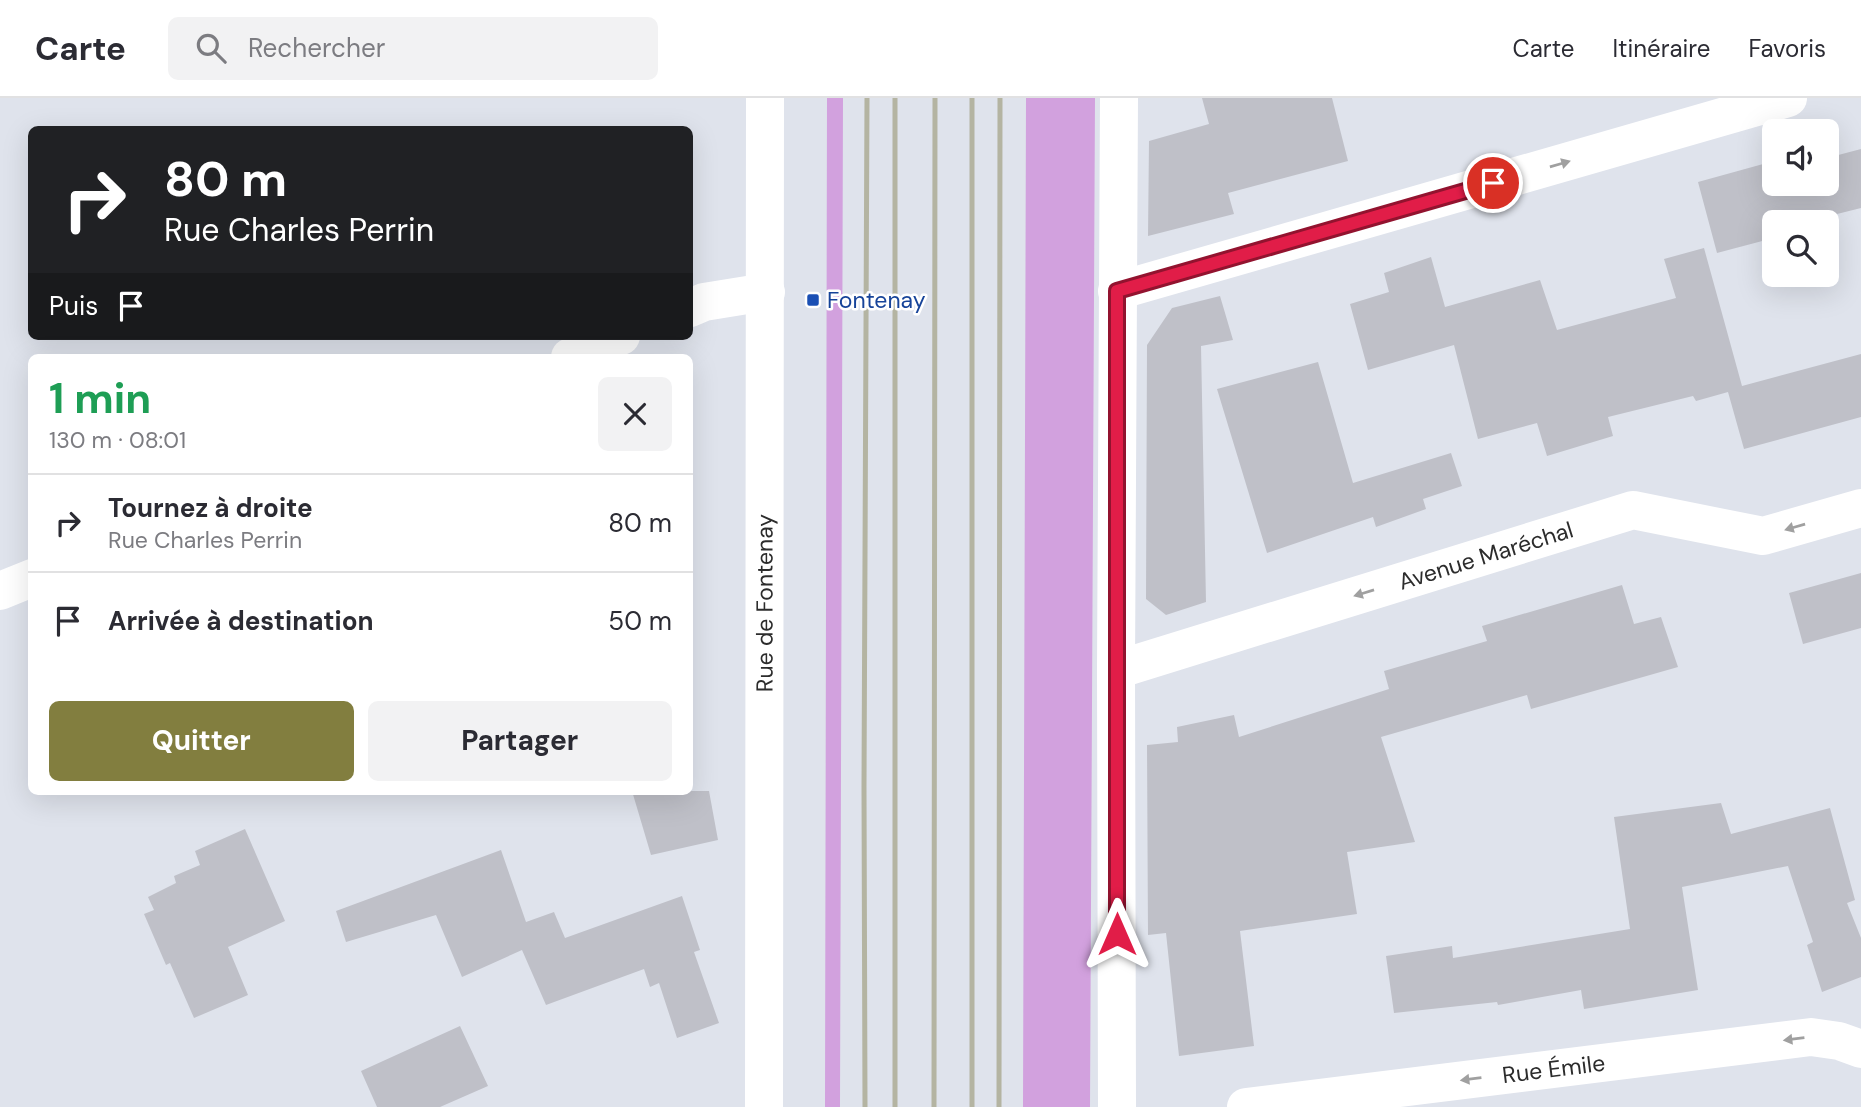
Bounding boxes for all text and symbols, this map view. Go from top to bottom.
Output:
search box [168,17,658,80]
text: Carte [35,27,126,70]
icon: search [192,29,230,67]
text: Rechercher [248,31,385,65]
text: Carte [1513,33,1574,64]
text: Itinéraire [1612,33,1710,64]
text: Favoris [1748,33,1826,64]
map controls [1762,119,1839,287]
button: sound [1762,119,1839,196]
text: 80 m [164,147,287,211]
pin [1463,153,1523,213]
icon: right [49,154,140,245]
one-way arrow [1549,158,1570,168]
icon: arrive [1474,164,1512,202]
text: Rue Charles Perrin [164,209,434,251]
button: search [1762,210,1839,287]
place label: Fontenay [827,285,926,315]
icon: arrive [112,287,150,325]
text: Puis [49,289,98,323]
marker: Fontenay [805,292,821,308]
text: 1 min [49,371,151,426]
button: close [598,377,672,451]
text: 130 m · 08:01 [49,425,186,455]
text: Tournez à droite [108,491,313,525]
icon: right [49,504,87,542]
text: 80 m [608,506,672,540]
street label: Rue de Fontenay [749,514,780,692]
street label: Avenue Maréchal [1395,514,1577,597]
one-way arrow [1784,522,1805,532]
text: Rue Charles Perrin [108,525,302,555]
one-way arrow [1353,589,1374,599]
icon: arrive [49,602,87,640]
text: Arrivée à destination [108,604,374,638]
text: 50 m [608,604,672,638]
button: Quitter [49,701,354,781]
button: Partager [368,701,672,781]
position arrow [1080,897,1154,971]
one-way arrow [1783,1034,1805,1045]
street label: Rue Émile [1501,1048,1607,1090]
one-way arrow [1460,1074,1482,1085]

